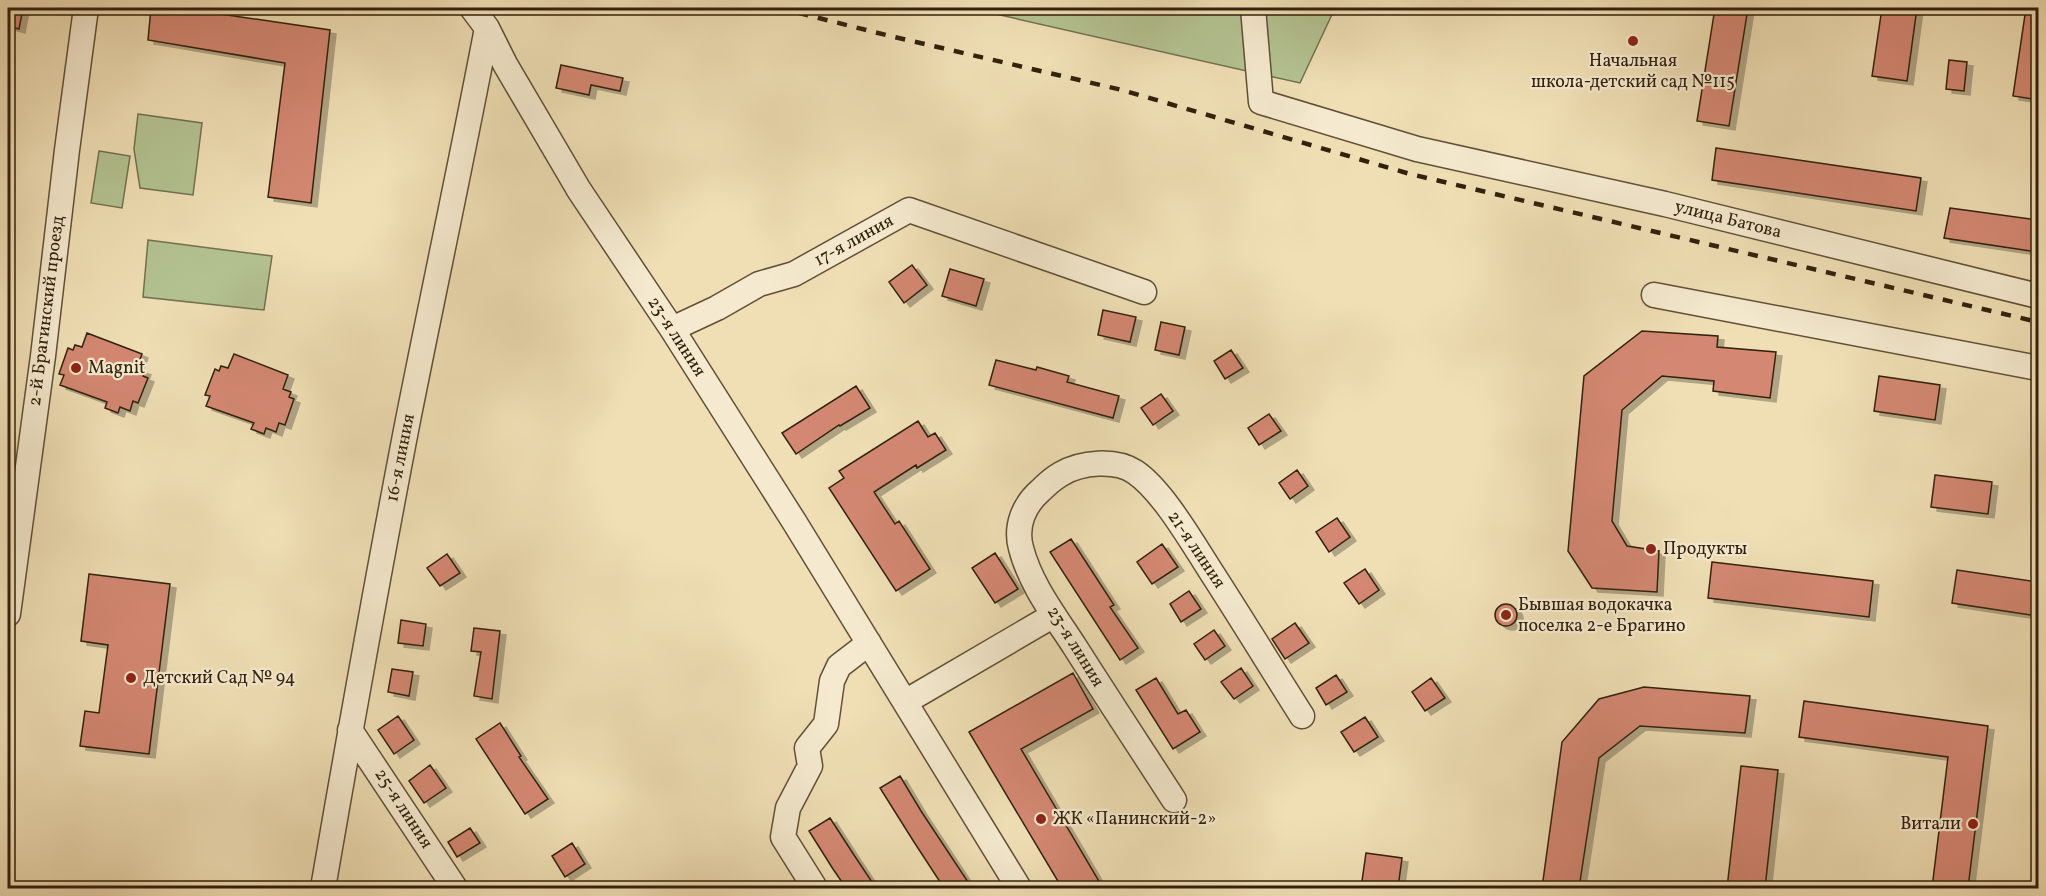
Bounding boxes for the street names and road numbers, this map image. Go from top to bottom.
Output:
street label: улица Батова [1672,195,1784,245]
street label: 17-я линия [810,209,898,273]
street label: 2-й Брагинский проезд [23,214,71,408]
street label: 23-я линия [641,292,711,382]
street label: 16-я линия [380,412,422,504]
street label: 21-я линия [1161,506,1231,594]
street label: 23-я линия [1040,602,1110,692]
street label: 25-я линия [368,764,438,854]

